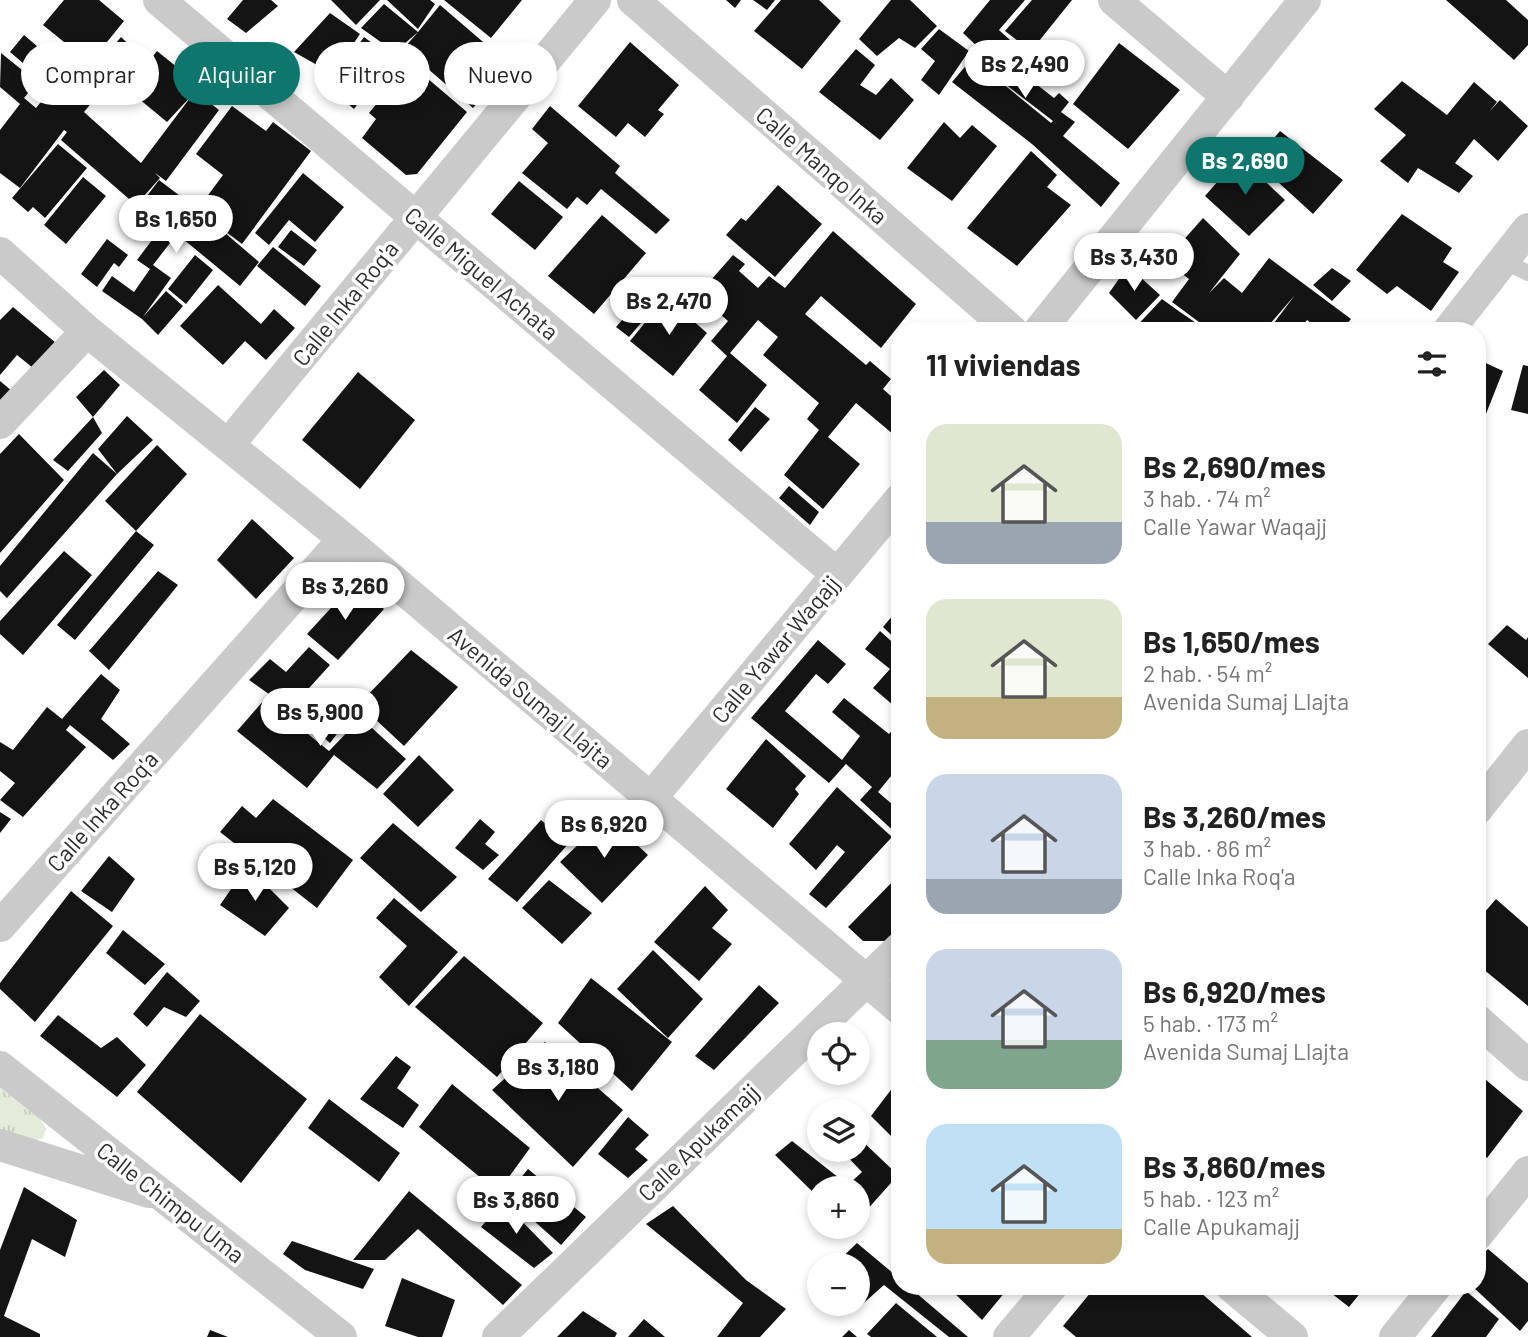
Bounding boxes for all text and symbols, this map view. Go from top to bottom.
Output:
pin: Bs 2,490 [953,41,1097,100]
chip: Comprar [21,42,159,105]
chip: Alquilar [173,42,300,105]
chip: Filtros [314,42,430,105]
chip: Nuevo [444,42,557,105]
text: Bs 2,490 [981,49,1069,77]
street label: Calle Manqo Inka [751,100,893,230]
pin: Bs 2,690 [1173,138,1317,197]
text: Bs 2,690 [1202,146,1288,174]
pin: Bs 1,650 [104,196,248,255]
street label: Calle Miguel Achata [400,201,564,345]
text: Bs 1,650 [135,204,217,232]
pin: Bs 3,430 [1062,233,1206,293]
street label: Calle Inka Roq'a [286,235,404,371]
text: Bs 3,430 [1090,242,1178,270]
pin: Bs 2,470 [597,278,741,337]
text: Bs 2,470 [626,286,712,314]
icon: filters [1413,345,1451,383]
text: 11 viviendas [926,346,1081,382]
text: Bs 2,690/mes [1143,448,1326,484]
icon: home [982,452,1066,536]
text: 3 hab. · 74 m² [1143,484,1271,512]
text: Calle Yawar Waqajj [1143,512,1327,540]
pin: Bs 3,260 [273,562,417,622]
street label: Calle Yawar Waqajj [705,569,845,729]
text: Bs 3,260 [301,571,389,599]
street label: Avenida Sumaj Llajta [443,620,619,774]
text: Bs 1,650/mes [1143,623,1320,659]
icon: home [982,627,1066,711]
text: 2 hab. · 54 m² [1143,659,1272,687]
text: Avenida Sumaj Llajta [1143,687,1349,715]
pin: Bs 5,900 [248,688,392,748]
text: Bs 5,900 [276,697,364,725]
street label: Calle Inka Roq'a [41,745,163,877]
text: Bs 3,260/mes [1143,798,1326,834]
pin: Bs 6,920 [532,800,676,860]
icon: home [982,802,1066,886]
text: Bs 6,920 [561,809,647,837]
text: 3 hab. · 86 m² [1143,834,1271,862]
pin: Bs 5,120 [183,844,327,903]
text: Bs 5,120 [214,852,296,880]
text: Calle Inka Roq'a [1143,862,1296,890]
text: Bs 6,920/mes [1143,973,1326,1009]
icon: home [982,977,1066,1061]
text: 5 hab. · 173 m² [1143,1009,1278,1037]
map controls [807,1022,870,1316]
button: locate [807,1022,870,1085]
text: Avenida Sumaj Llajta [1143,1037,1349,1065]
pin: Bs 3,180 [486,1044,630,1103]
text: Bs 3,180 [517,1052,599,1080]
street label: Calle Apukamajj [632,1077,764,1207]
button: layers [807,1099,870,1162]
street label: Calle Chimpu Uma [92,1136,250,1268]
text: Bs 3,860/mes [1143,1148,1326,1184]
icon: home [982,1152,1066,1236]
pin: Bs 3,860 [444,1176,588,1236]
button: + [807,1176,870,1239]
text: 5 hab. · 123 m² [1143,1184,1279,1212]
text: Bs 3,860 [473,1185,559,1213]
text: Calle Apukamajj [1143,1212,1300,1240]
button: − [807,1253,870,1316]

